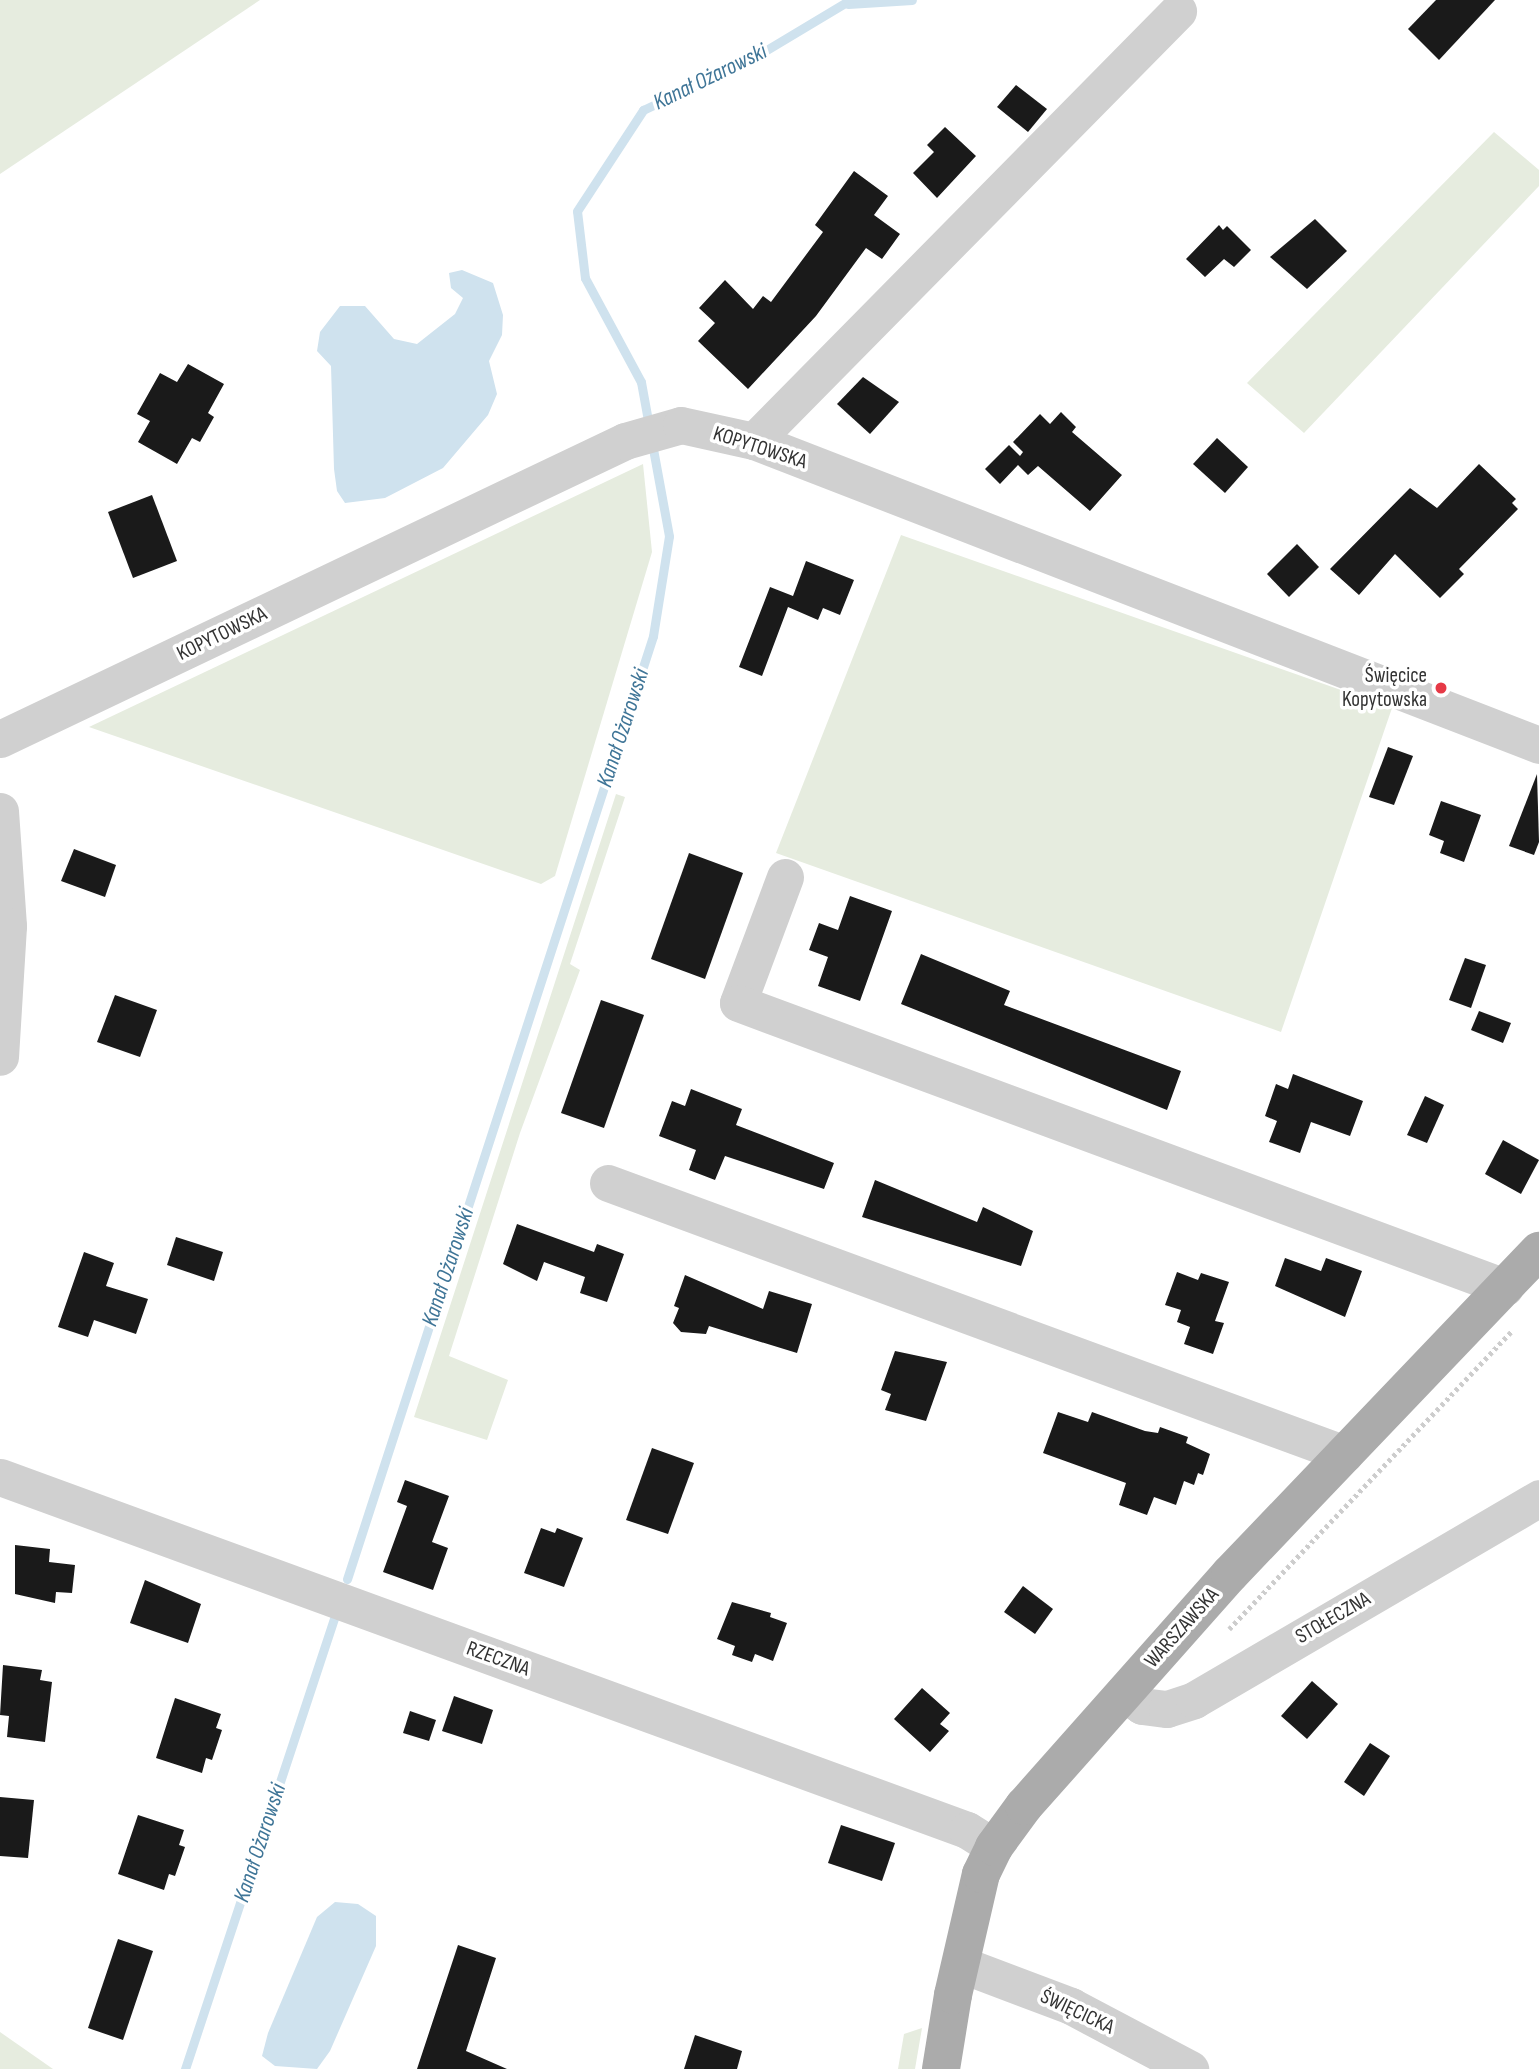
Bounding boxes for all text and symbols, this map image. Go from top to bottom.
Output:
water label: Kanał Ożarowski [649,38,771,116]
street label: KOPYTOWSKA [710,421,810,475]
street label: KOPYTOWSKA [173,601,271,667]
place label: Święcice Kopytowska [1342,663,1427,713]
water label: Kanał Ożarowski [591,665,655,791]
marker: Święcice Kopytowska [1433,680,1449,696]
water label: Kanał Ożarowski [416,1204,480,1330]
street label: WARSZAWSKA [1139,1583,1225,1673]
street label: STOŁECZNA [1291,1587,1375,1649]
street label: RZECZNA [463,1636,533,1682]
water label: Kanał Ożarowski [228,1780,292,1906]
street label: ŚWIĘCICKA [1036,1984,1118,2040]

